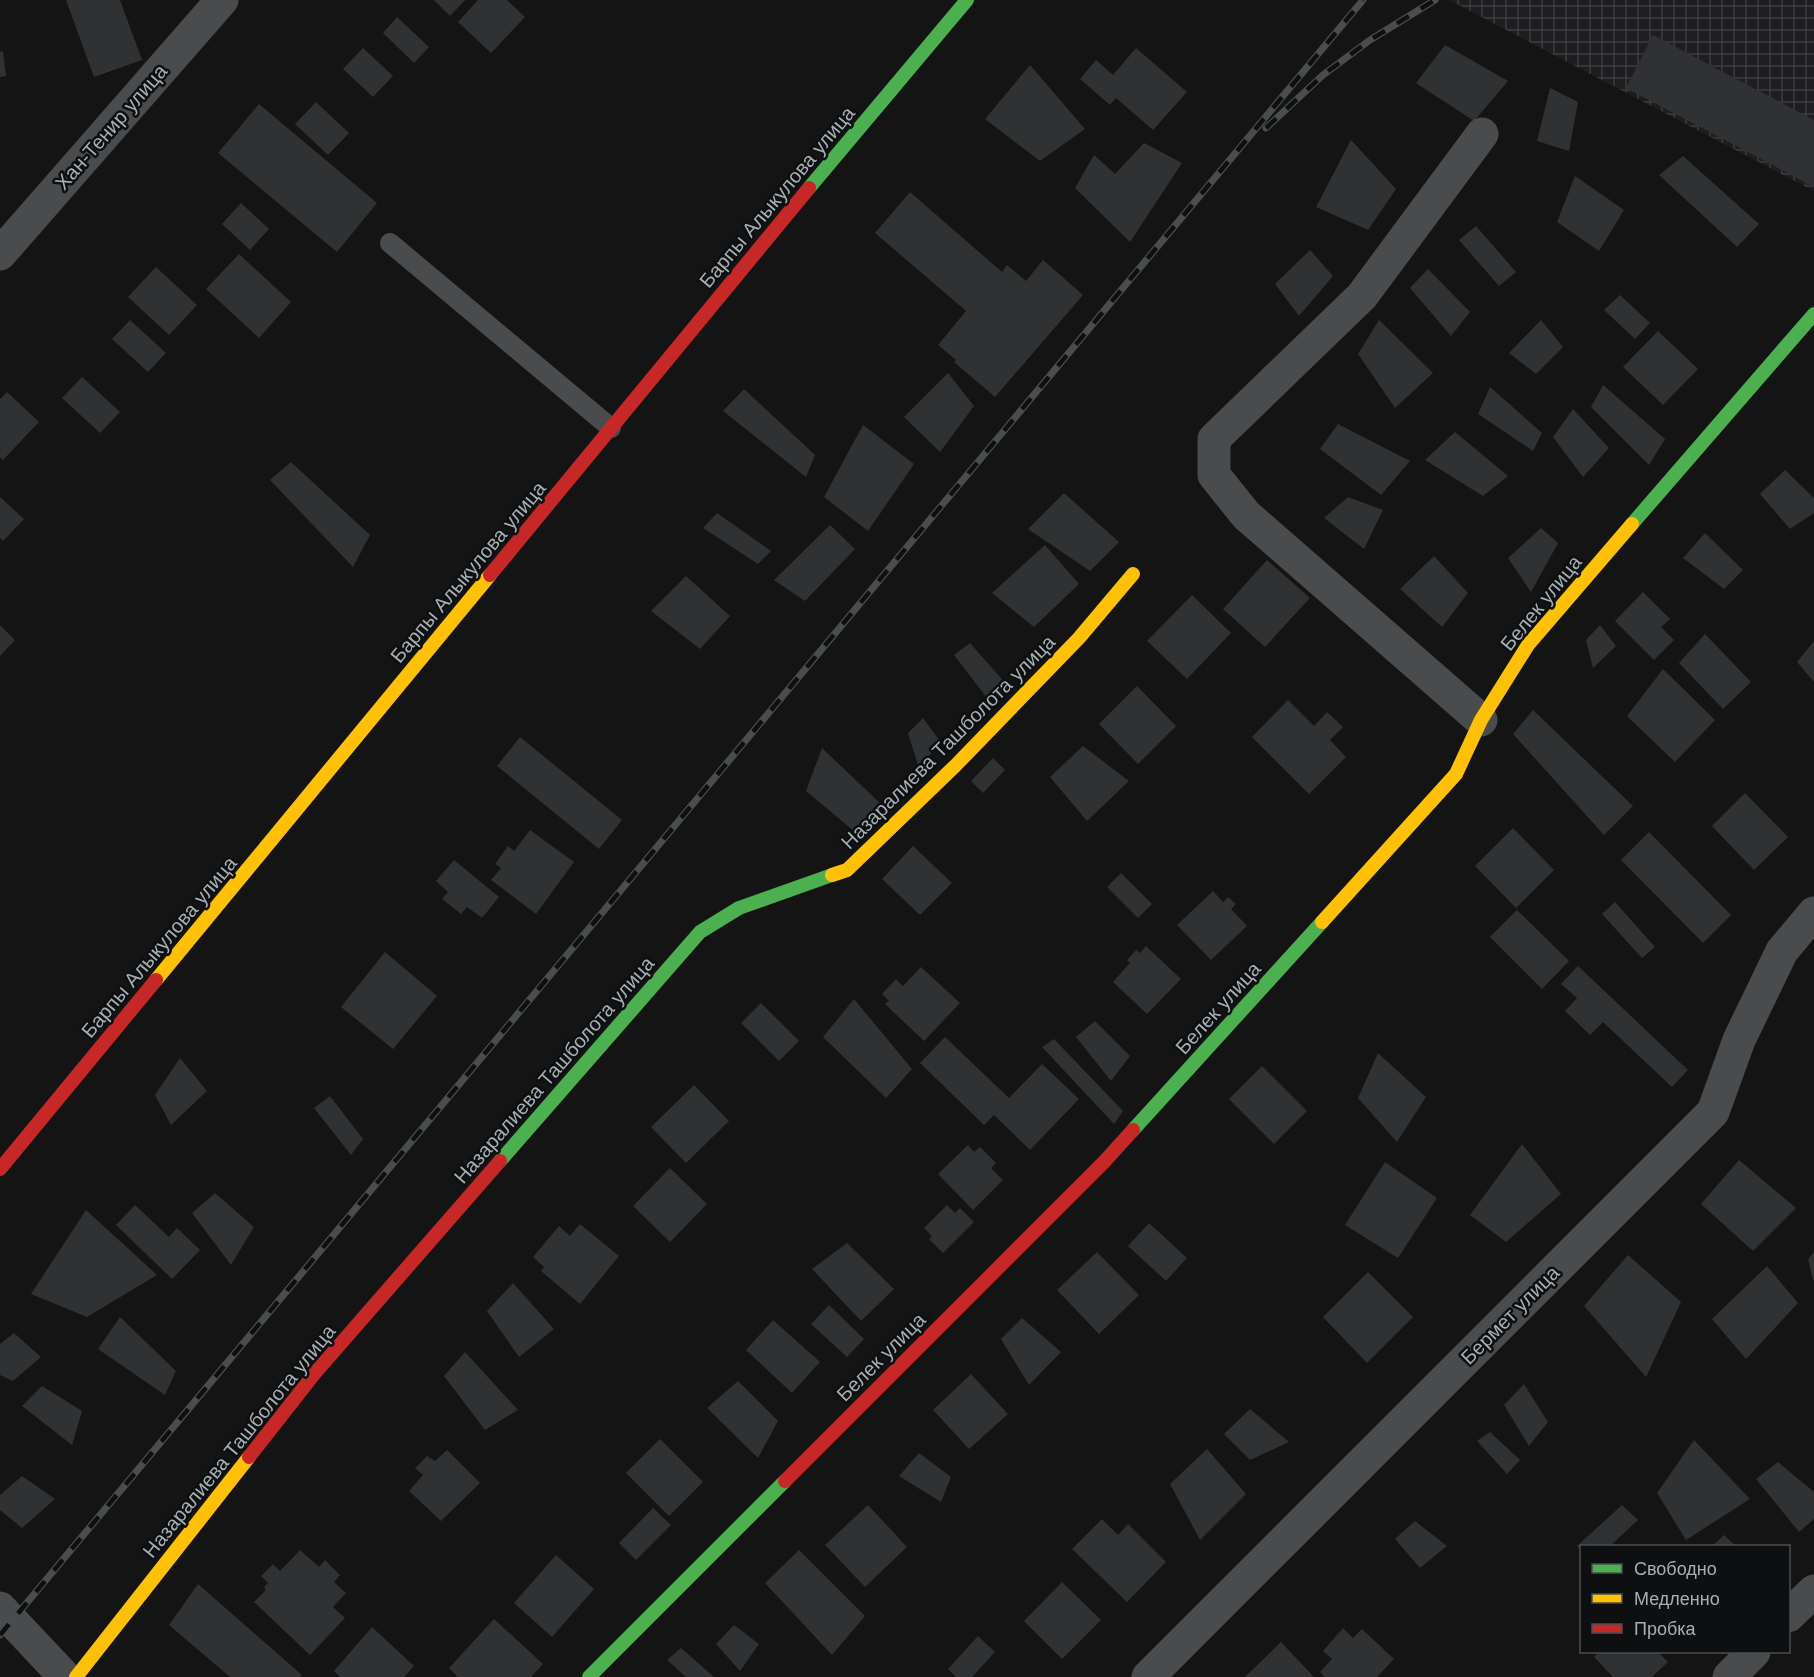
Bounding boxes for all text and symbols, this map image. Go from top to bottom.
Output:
street label: Хан-Тенир улица [51,59,172,194]
street label: Барпы Алыкулова улица [695,101,860,292]
street label: Барпы Алыкулова улица [386,476,551,667]
street label: Белек улица [1496,550,1586,655]
street label: Назаралиева Ташболота улица [837,630,1060,853]
street label: Барпы Алыкулова улица [77,851,242,1042]
street label: Назаралиева Ташболота улица [450,952,659,1188]
street label: Белек улица [1171,957,1265,1058]
street label: Бермет улица [1457,1261,1564,1368]
street label: Белек улица [832,1308,930,1406]
street label: Назаралиева Ташболота улица [138,1320,340,1562]
legend [1580,1545,1790,1653]
text: Свободно [1634,1559,1717,1579]
text: Медленно [1634,1589,1720,1609]
text: Пробка [1634,1619,1697,1639]

